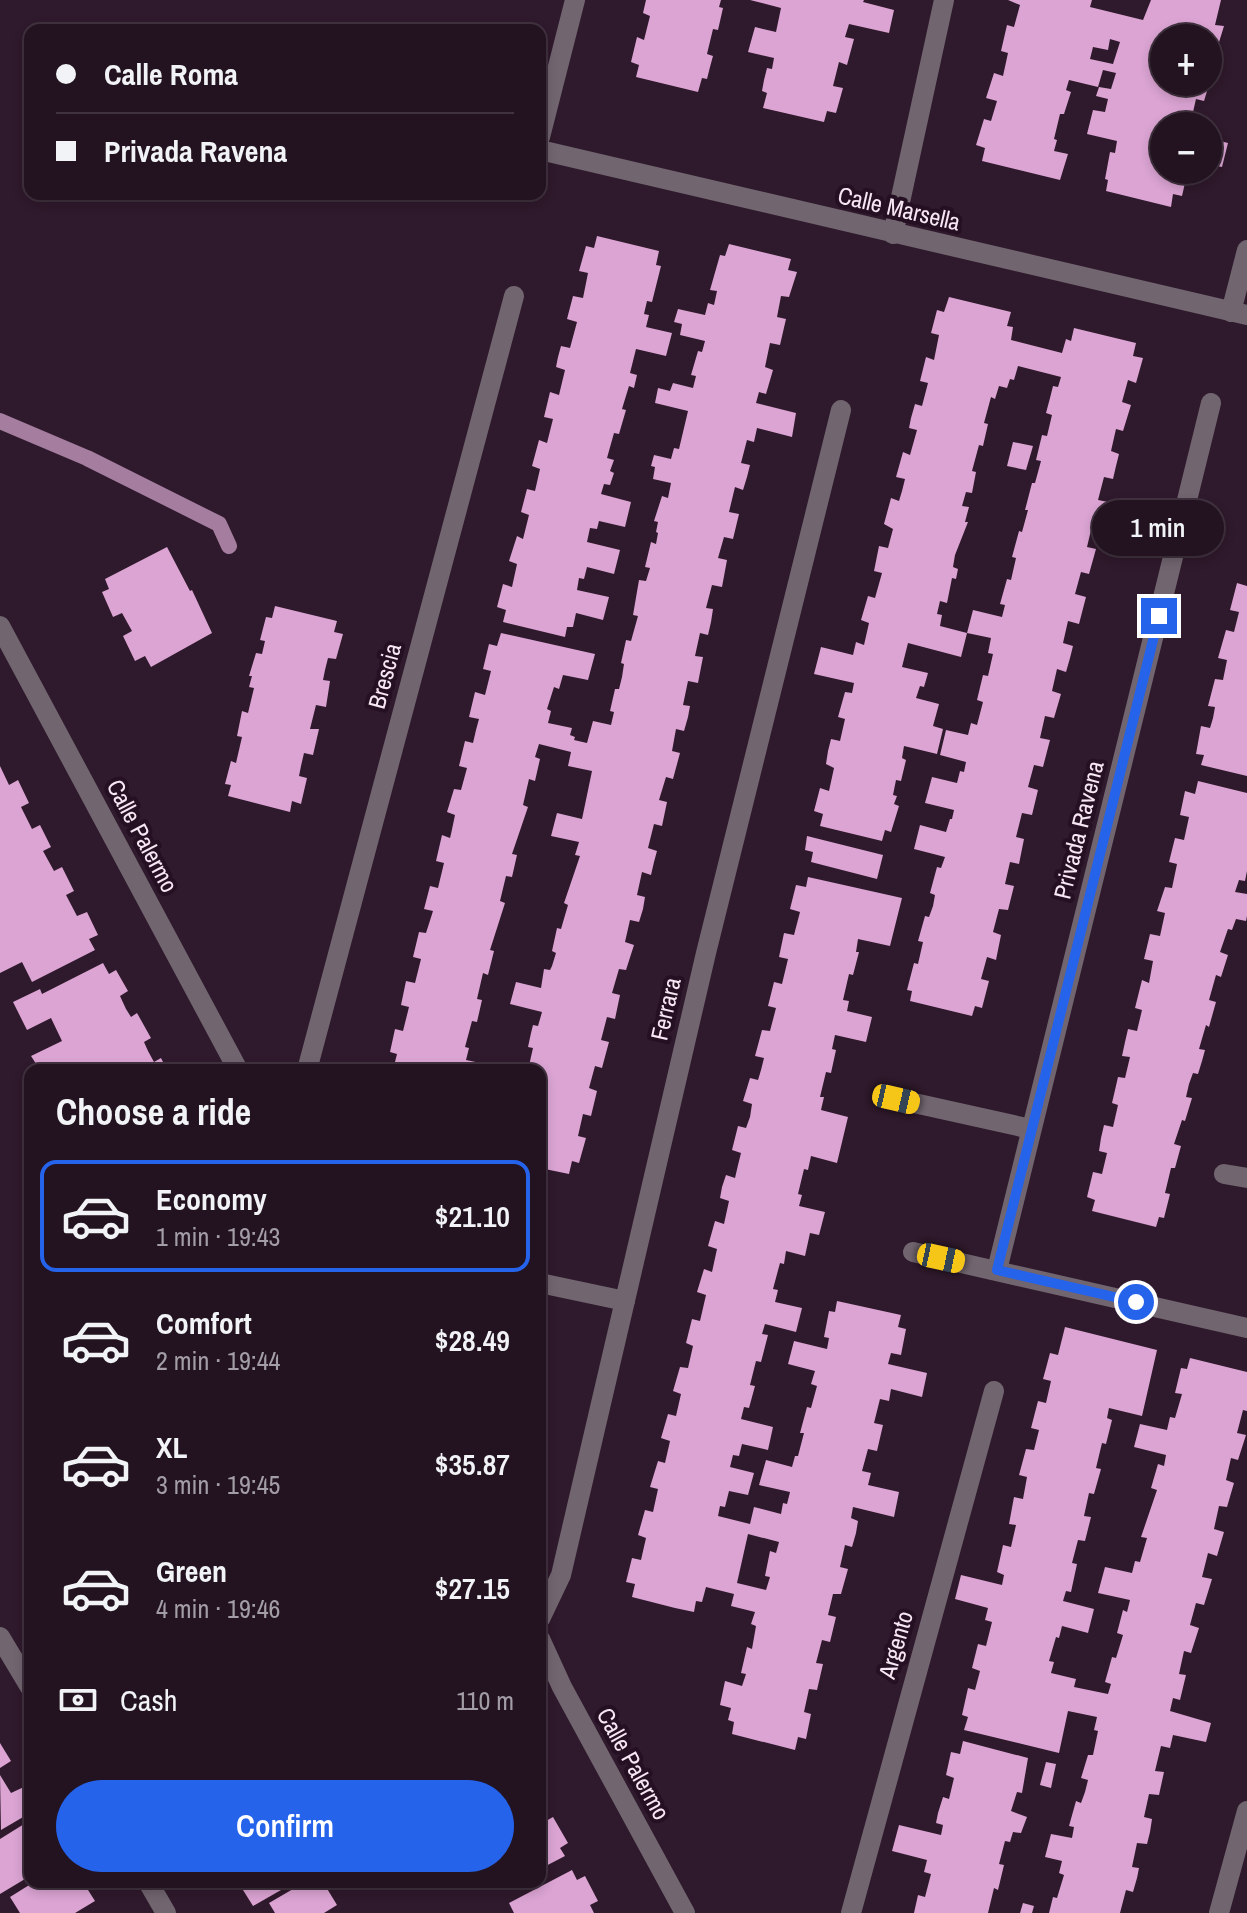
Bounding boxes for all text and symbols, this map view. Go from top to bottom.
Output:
map controls [1150,24,1222,184]
button: + [1150,24,1222,96]
text: Calle Roma [104,54,238,94]
button: − [1150,112,1222,184]
text: Privada Ravena [104,131,287,171]
street label: Calle Marsella [835,178,964,238]
callout: 1 min [1093,500,1225,556]
text: 1 min [1131,510,1185,545]
route end [1141,598,1177,634]
street label: Brescia [360,639,408,712]
street label: Privada Ravena [1045,757,1111,902]
street label: Calle Palermo [100,773,186,898]
street label: Ferrara [642,974,688,1043]
car [870,1082,922,1116]
text: Choose a ride [56,1088,251,1136]
text: Economy [156,1179,267,1219]
icon: car [60,1180,132,1252]
text: $21.10 [435,1196,510,1236]
text: 1 min · 19:43 [156,1219,280,1254]
car [915,1241,967,1275]
route start [1118,1284,1154,1320]
text: Comfort [156,1303,252,1343]
icon: car [60,1304,132,1376]
text: $28.49 [435,1320,510,1360]
text: 2 min · 19:44 [156,1343,280,1378]
text: XL [156,1427,187,1467]
icon: car [60,1428,132,1500]
text: $35.87 [435,1444,510,1484]
text: 3 min · 19:45 [156,1467,280,1502]
text: Green [156,1551,227,1591]
icon: car [60,1552,132,1624]
text: $27.15 [435,1568,510,1608]
text: 4 min · 19:46 [156,1591,280,1626]
street label: Argento [870,1607,920,1683]
icon: cash [56,1678,100,1722]
text: Cash [120,1680,177,1720]
text: 110 m [456,1683,514,1718]
street label: Calle Palermo [590,1702,678,1825]
button: Confirm [56,1780,514,1872]

